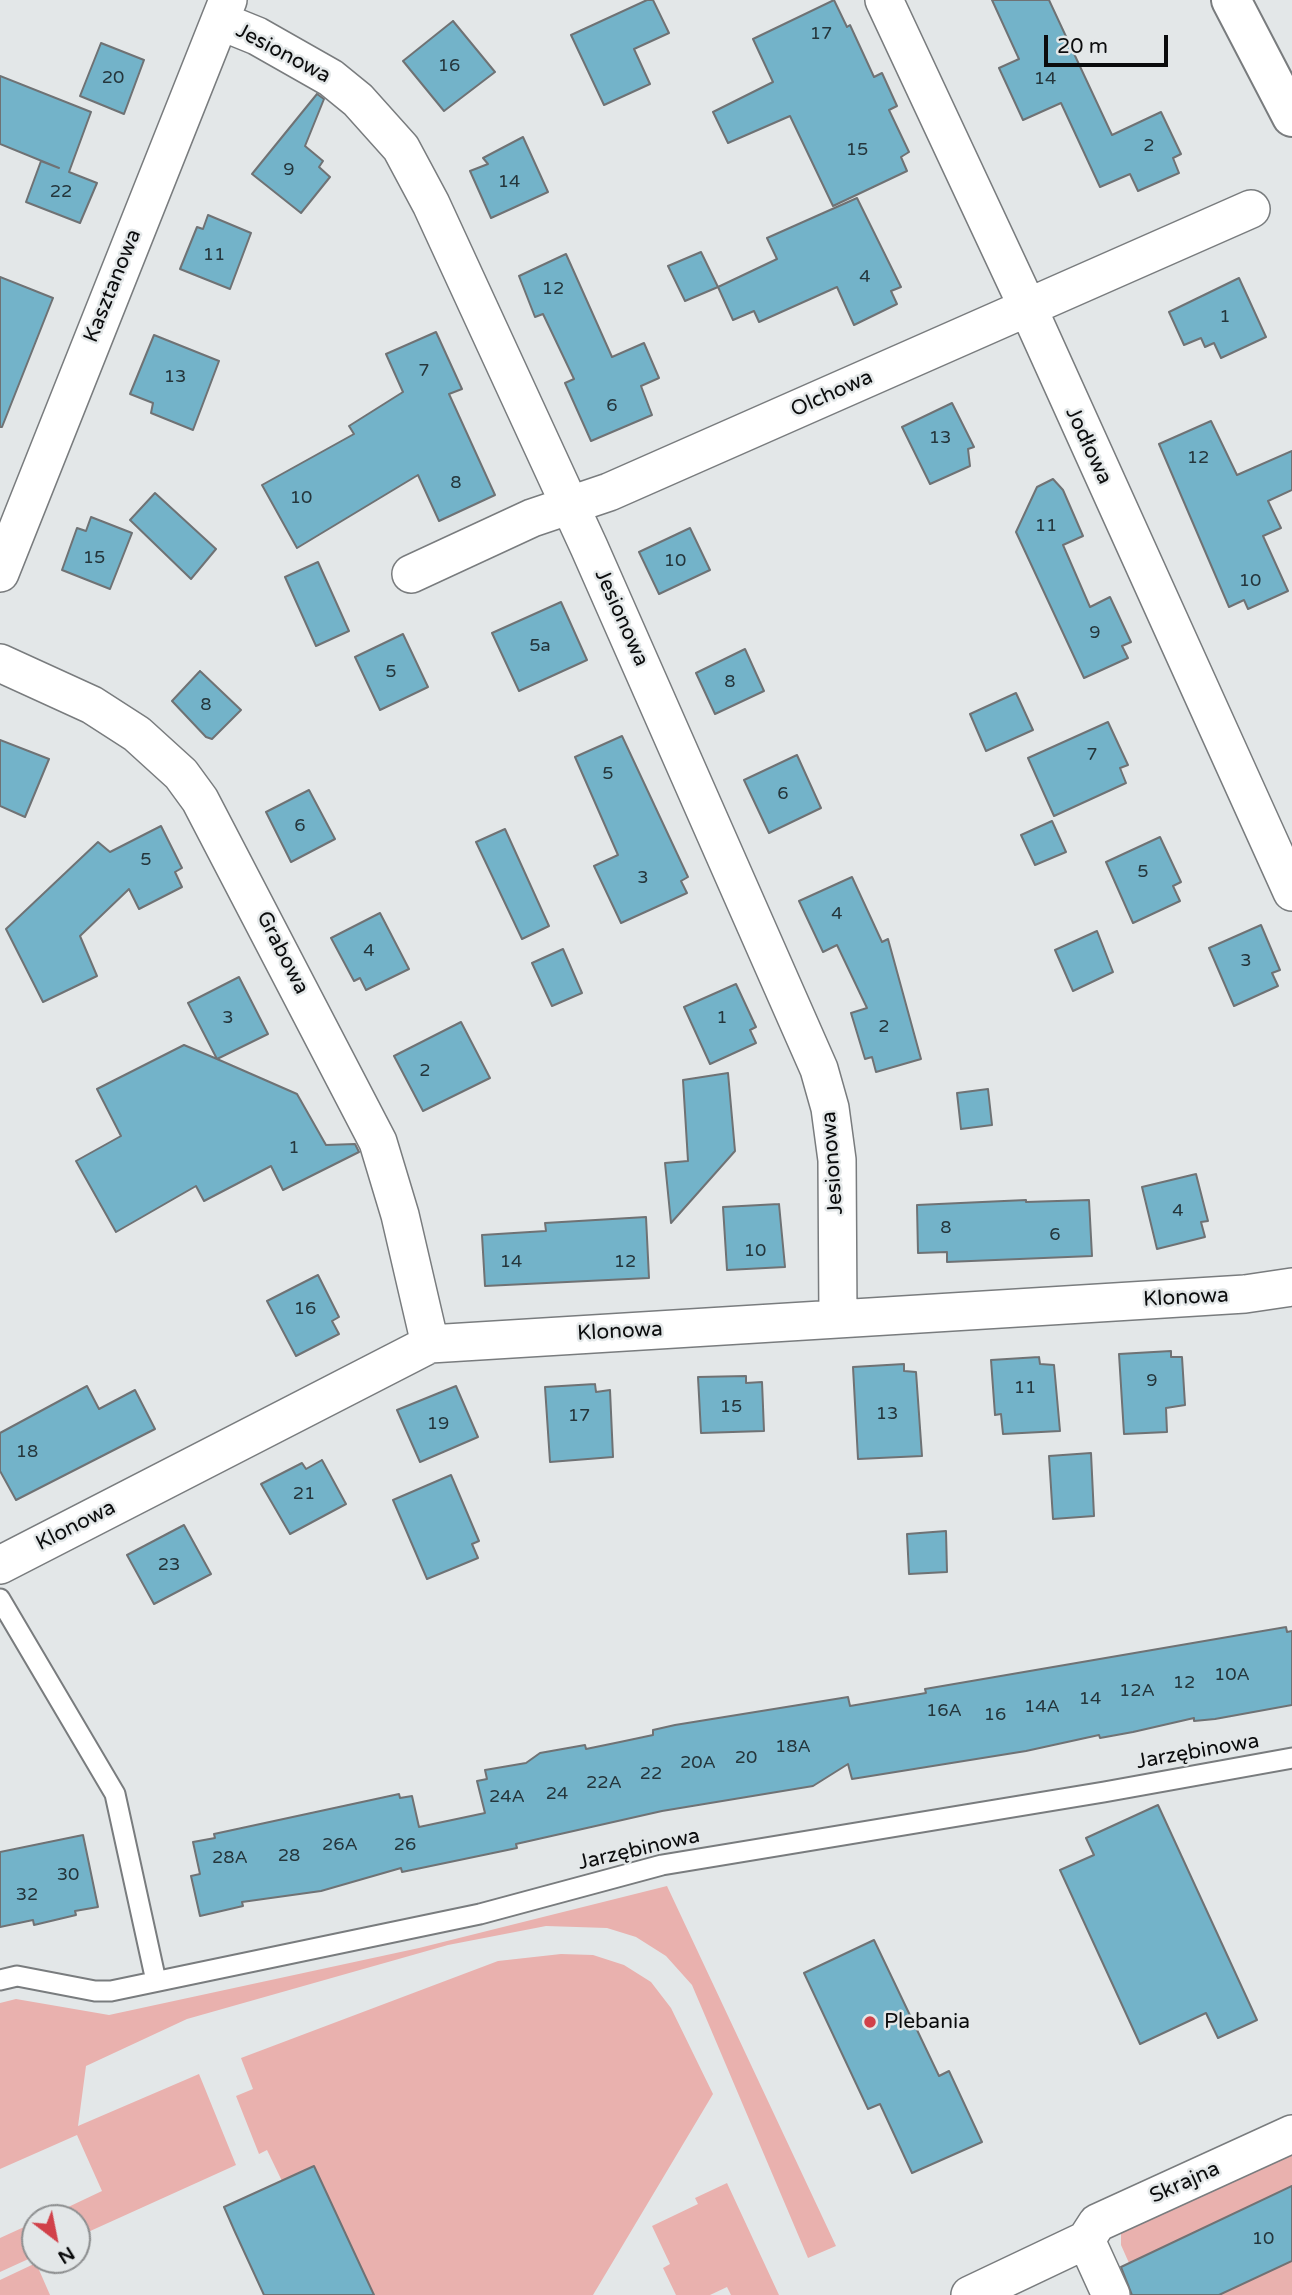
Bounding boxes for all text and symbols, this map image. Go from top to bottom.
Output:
street label: Jesionowa [231,19,335,89]
scale bar [1047,21,1171,65]
house number: 17 [810,23,832,45]
text: 20 m [1057,34,1108,59]
house number: 16 [438,55,460,77]
house number: 20 [102,67,124,89]
house number: 14 [1034,68,1056,90]
house number: 2 [1143,135,1155,157]
house number: 15 [846,139,868,161]
house number: 9 [283,159,295,181]
house number: 14 [498,171,520,193]
house number: 22 [50,181,72,203]
street label: Kasztanowa [79,226,147,346]
house number: 11 [203,244,225,266]
house number: 4 [859,266,871,288]
house number: 12 [542,278,564,300]
house number: 1 [1219,306,1231,328]
house number: 7 [418,360,430,382]
street label: Olchowa [787,365,877,423]
house number: 13 [164,366,186,388]
house number: 6 [606,395,618,417]
street label: Jodłowa [1059,403,1117,489]
house number: 13 [929,427,951,449]
house number: 12 [1187,447,1209,469]
house number: 8 [450,472,462,494]
house number: 10 [290,487,312,509]
house number: 11 [1035,515,1057,537]
house number: 15 [83,547,105,569]
house number: 10 [664,550,686,572]
street label: Jesionowa [588,566,654,670]
house number: 10 [1239,570,1261,592]
house number: 9 [1089,622,1101,644]
house number: 5a [529,635,551,657]
house number: 5 [385,661,397,683]
house number: 8 [724,671,736,693]
house number: 8 [200,694,212,716]
house number: 7 [1086,744,1098,766]
house number: 5 [602,763,614,785]
house number: 6 [777,783,789,805]
house number: 6 [294,815,306,837]
house number: 5 [140,849,152,871]
house number: 5 [1137,861,1149,883]
house number: 3 [637,867,649,889]
house number: 4 [831,903,843,925]
street label: Grabowa [250,907,314,999]
house number: 4 [363,940,375,962]
house number: 3 [1240,950,1252,972]
house number: 3 [222,1007,234,1029]
house number: 1 [716,1007,728,1029]
house number: 2 [878,1016,890,1038]
house number: 2 [419,1060,431,1082]
street label: Jesionowa [817,1111,849,1215]
house number: 1 [288,1137,300,1159]
house number: 4 [1172,1200,1184,1222]
house number: 8 [940,1217,952,1239]
house number: 6 [1049,1224,1061,1246]
house number: 10 [744,1240,766,1262]
house number: 14 [500,1251,522,1273]
house number: 12 [614,1251,636,1273]
street label: Klonowa [1143,1283,1229,1313]
house number: 16 [294,1298,316,1320]
street label: Klonowa [577,1317,663,1347]
house number: 9 [1146,1370,1158,1392]
house number: 11 [1014,1377,1036,1399]
house number: 15 [720,1396,742,1418]
house number: 13 [876,1403,898,1425]
house number: 17 [568,1405,590,1427]
house number: 19 [427,1413,449,1435]
house number: 18 [16,1441,38,1463]
house number: 21 [293,1483,315,1505]
street label: Klonowa [32,1495,120,1557]
house number: 23 [158,1554,180,1576]
house number: 10A [1214,1664,1250,1686]
house number: 12 [1173,1672,1195,1694]
house number: 12A [1119,1680,1155,1702]
house number: 14 [1079,1688,1101,1710]
house number: 14A [1024,1696,1060,1718]
house number: 16A [926,1700,962,1722]
house number: 16 [984,1704,1006,1726]
street label: Jarzębinowa [1135,1729,1261,1775]
house number: 18A [775,1736,811,1758]
house number: 20 [735,1747,757,1769]
house number: 20A [680,1752,716,1774]
house number: 22 [640,1763,662,1785]
house number: 22A [586,1772,622,1794]
house number: 24 [546,1783,568,1805]
house number: 24A [489,1786,525,1808]
street label: Jarzębinowa [576,1824,702,1876]
house number: 26A [322,1834,358,1856]
house number: 26 [394,1834,416,1856]
house number: 28 [278,1845,300,1867]
house number: 28A [212,1847,248,1869]
house number: 30 [57,1864,79,1886]
house number: 32 [16,1884,38,1906]
place label: Plebania [884,2009,970,2035]
marker: Plebania [862,2014,878,2030]
street label: Skrajna [1146,2156,1224,2210]
north arrow [21,2204,91,2274]
house number: 10 [1252,2228,1274,2250]
text: N [54,2242,78,2268]

